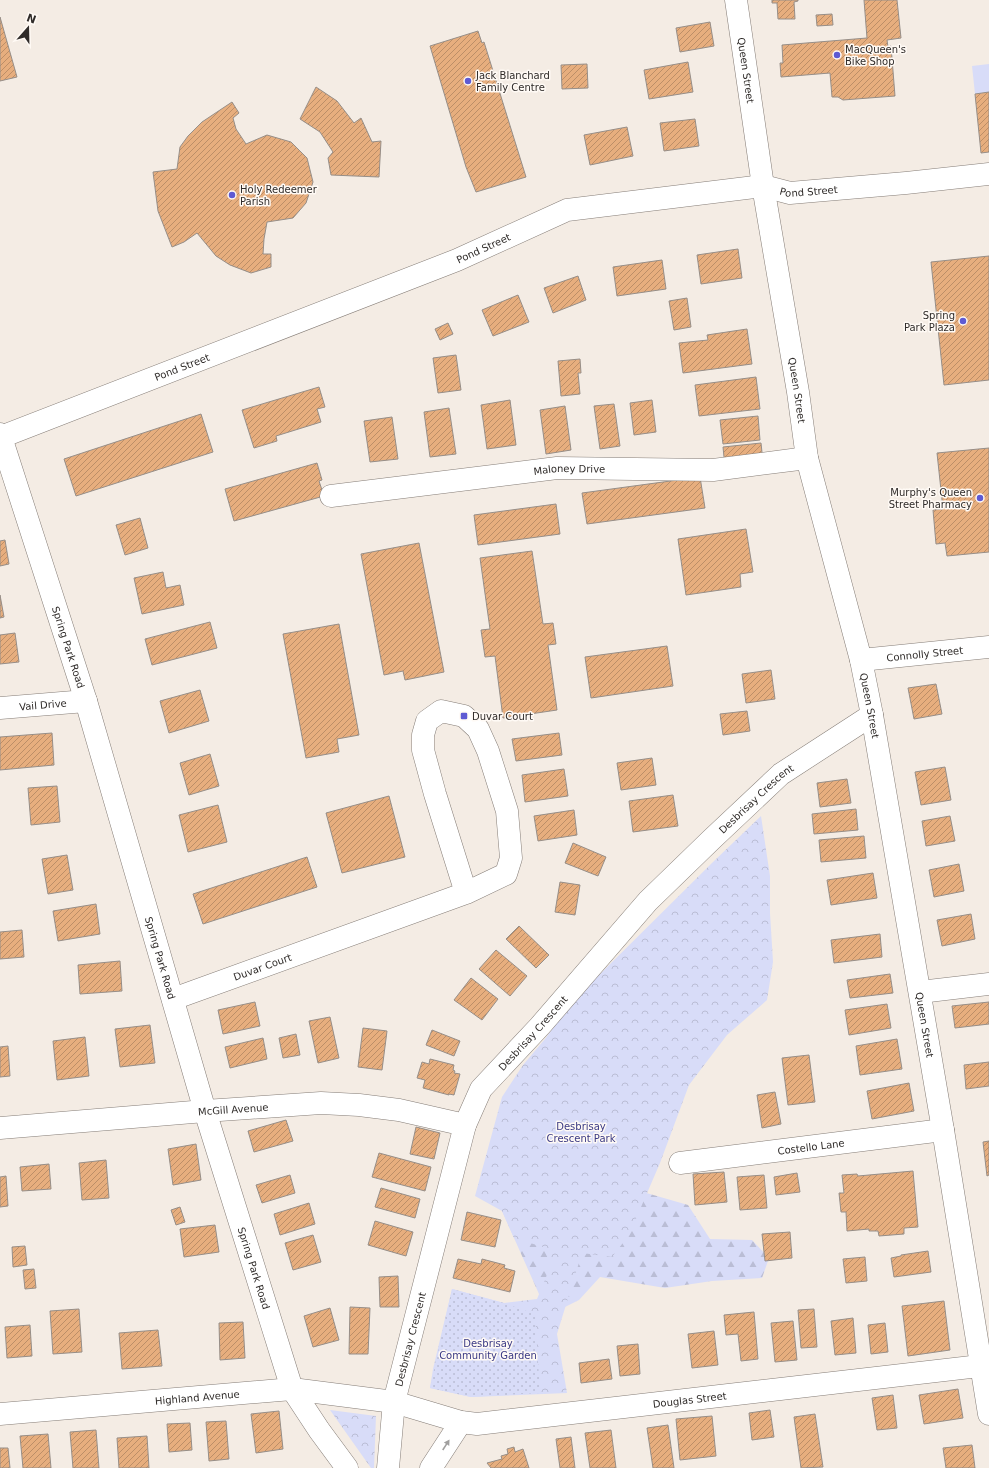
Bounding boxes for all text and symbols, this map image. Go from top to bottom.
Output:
north arrow [8,8,48,48]
text: N [25,11,38,27]
street label: Queen Street [736,37,756,104]
place label: MacQueen's Bike Shop [845,44,906,67]
marker: MacQueen's Bike Shop [832,50,842,60]
place label: Jack Blanchard Family Centre [475,70,550,93]
marker: Jack Blanchard Family Centre [463,76,473,86]
street label: Pond Street [779,183,838,199]
place label: Holy Redeemer Parish [240,184,318,207]
marker: Holy Redeemer Parish [227,190,237,200]
street label: Pond Street [455,231,512,265]
place label: Spring Park Plaza [904,310,955,333]
marker: Spring Park Plaza [958,316,968,326]
street label: Pond Street [153,351,211,382]
street label: Queen Street [787,356,808,424]
street label: Maloney Drive [533,463,605,476]
place label: Murphy's Queen Street Pharmacy [889,487,972,510]
marker: Murphy's Queen Street Pharmacy [975,493,985,503]
street label: Spring Park Road [50,605,87,690]
street label: Connolly Street [886,644,964,663]
street label: Queen Street [858,672,881,739]
street label: Vail Drive [19,697,67,712]
marker: Duvar Court [459,711,469,721]
place label: Duvar Court [472,711,533,722]
street label: Desbrisay Crescent [716,762,795,835]
street label: Spring Park Road [143,915,178,1000]
street label: Duvar Court [232,951,293,982]
street label: Queen Street [914,991,936,1059]
street label: Desbrisay Crescent [496,993,569,1072]
street label: McGill Avenue [198,1101,269,1117]
park label: Desbrisay Crescent Park [547,1121,616,1144]
street label: Costello Lane [777,1137,845,1156]
street label: Spring Park Road [236,1226,272,1310]
street label: Desbrisay Crescent [393,1291,427,1388]
park label: Desbrisay Community Garden [439,1338,537,1361]
street label: Highland Avenue [154,1388,240,1406]
street label: Douglas Street [652,1390,727,1409]
one-way arrow [442,1440,450,1450]

